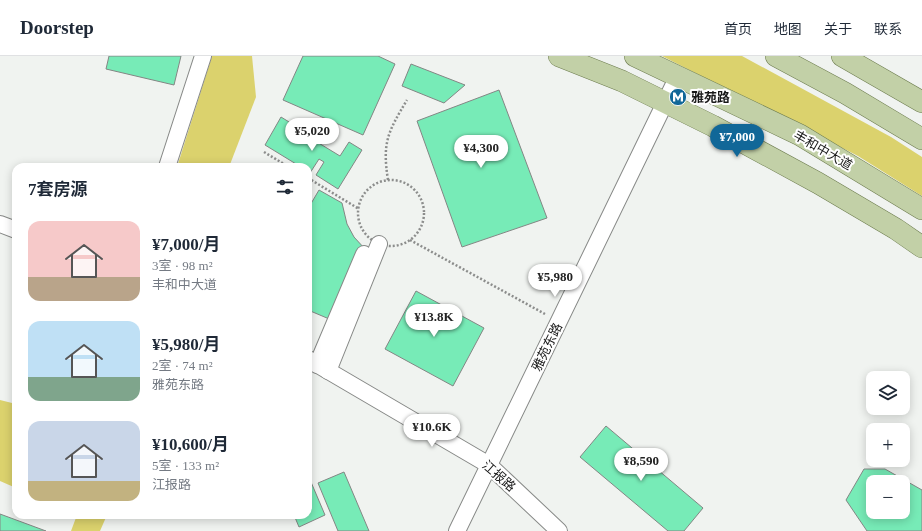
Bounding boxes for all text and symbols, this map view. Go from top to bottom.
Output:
text: Doorstep [20,17,94,38]
text: 首页 [724,22,752,37]
text: 地图 [774,22,802,37]
text: 关于 [824,22,852,37]
text: 联系 [874,22,902,37]
metro station icon: 雅苑路 [668,87,688,107]
place label: 雅苑路 [691,90,730,105]
pin: ¥5,020 [279,118,345,152]
text: ¥5,020 [294,123,330,138]
pin: ¥7,000 [704,124,770,158]
street label: 丰和中大道 [791,127,855,173]
text: ¥7,000 [719,129,755,144]
pin: ¥4,300 [448,135,514,169]
text: ¥4,300 [463,140,499,155]
icon: filters [274,176,296,198]
text: 7套房源 [28,180,88,199]
text: ¥7,000/月 [152,235,220,254]
icon: home [60,237,108,285]
text: 3室 · 98 m² [152,258,213,273]
pin: ¥5,980 [522,264,588,298]
text: ¥5,980 [537,269,573,284]
text: 丰和中大道 [152,277,217,292]
pin: ¥13.8K [401,304,467,338]
text: ¥13.8K [414,309,454,324]
street label: 雅苑东路 [529,320,565,374]
text: ¥5,980/月 [152,335,220,354]
icon: home [60,337,108,385]
text: 2室 · 74 m² [152,358,213,373]
map controls [866,371,910,519]
button: layers [866,371,910,415]
text: 雅苑东路 [152,377,204,392]
pin: ¥10.6K [399,414,465,448]
text: ¥10.6K [412,419,452,434]
button: + [866,423,910,467]
text: ¥10,600/月 [152,435,229,454]
icon: home [60,437,108,485]
pin: ¥8,590 [608,448,674,482]
text: ¥8,590 [623,453,659,468]
text: 5室 · 133 m² [152,458,219,473]
street label: 江报路 [479,458,519,494]
button: − [866,475,910,519]
text: 江报路 [152,477,191,492]

